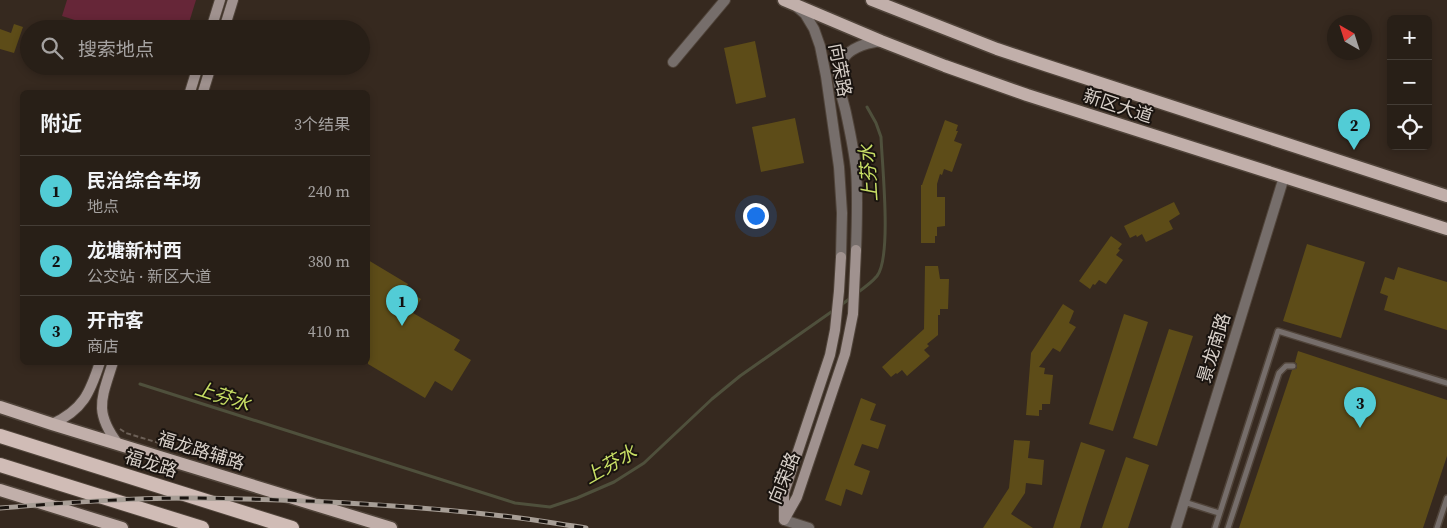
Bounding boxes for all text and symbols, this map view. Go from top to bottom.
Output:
north arrow [1327,15,1372,60]
map controls [1387,15,1432,150]
button: + [1387,15,1432,60]
search box [20,20,370,75]
icon: search [38,34,66,62]
text: 搜索地点 [78,36,154,62]
street label: 向荣路 [823,41,858,99]
button: − [1387,60,1432,105]
street label: 新区大道 [1080,83,1156,129]
button: locate [1387,105,1432,150]
text: 附近 [40,109,82,138]
pin: 2 [1338,109,1370,150]
text: 3个结果 [294,113,350,135]
water label: 上芬水 [853,143,883,202]
text: 民治综合车场 [87,167,201,193]
text: 1 [52,180,60,202]
text: 240 m [308,180,350,202]
text: 地点 [87,195,119,217]
your location [743,203,769,229]
text: 龙塘新村西 [87,237,182,263]
text: 2 [52,250,60,272]
text: 380 m [308,250,350,272]
text: 公交站 · 新区大道 [87,265,211,287]
pin: 1 [386,285,418,326]
text: 开市客 [87,307,144,333]
street label: 景龙南路 [1191,310,1236,386]
text: 3 [52,320,60,342]
text: 410 m [308,320,350,342]
text: 商店 [87,335,119,357]
water label: 上芬水 [192,375,255,417]
pin: 3 [1344,387,1376,428]
street label: 福龙路辅路 [154,425,248,476]
water label: 上芬水 [579,438,642,490]
street label: 福龙路 [122,444,181,483]
street label: 向荣路 [762,448,805,508]

